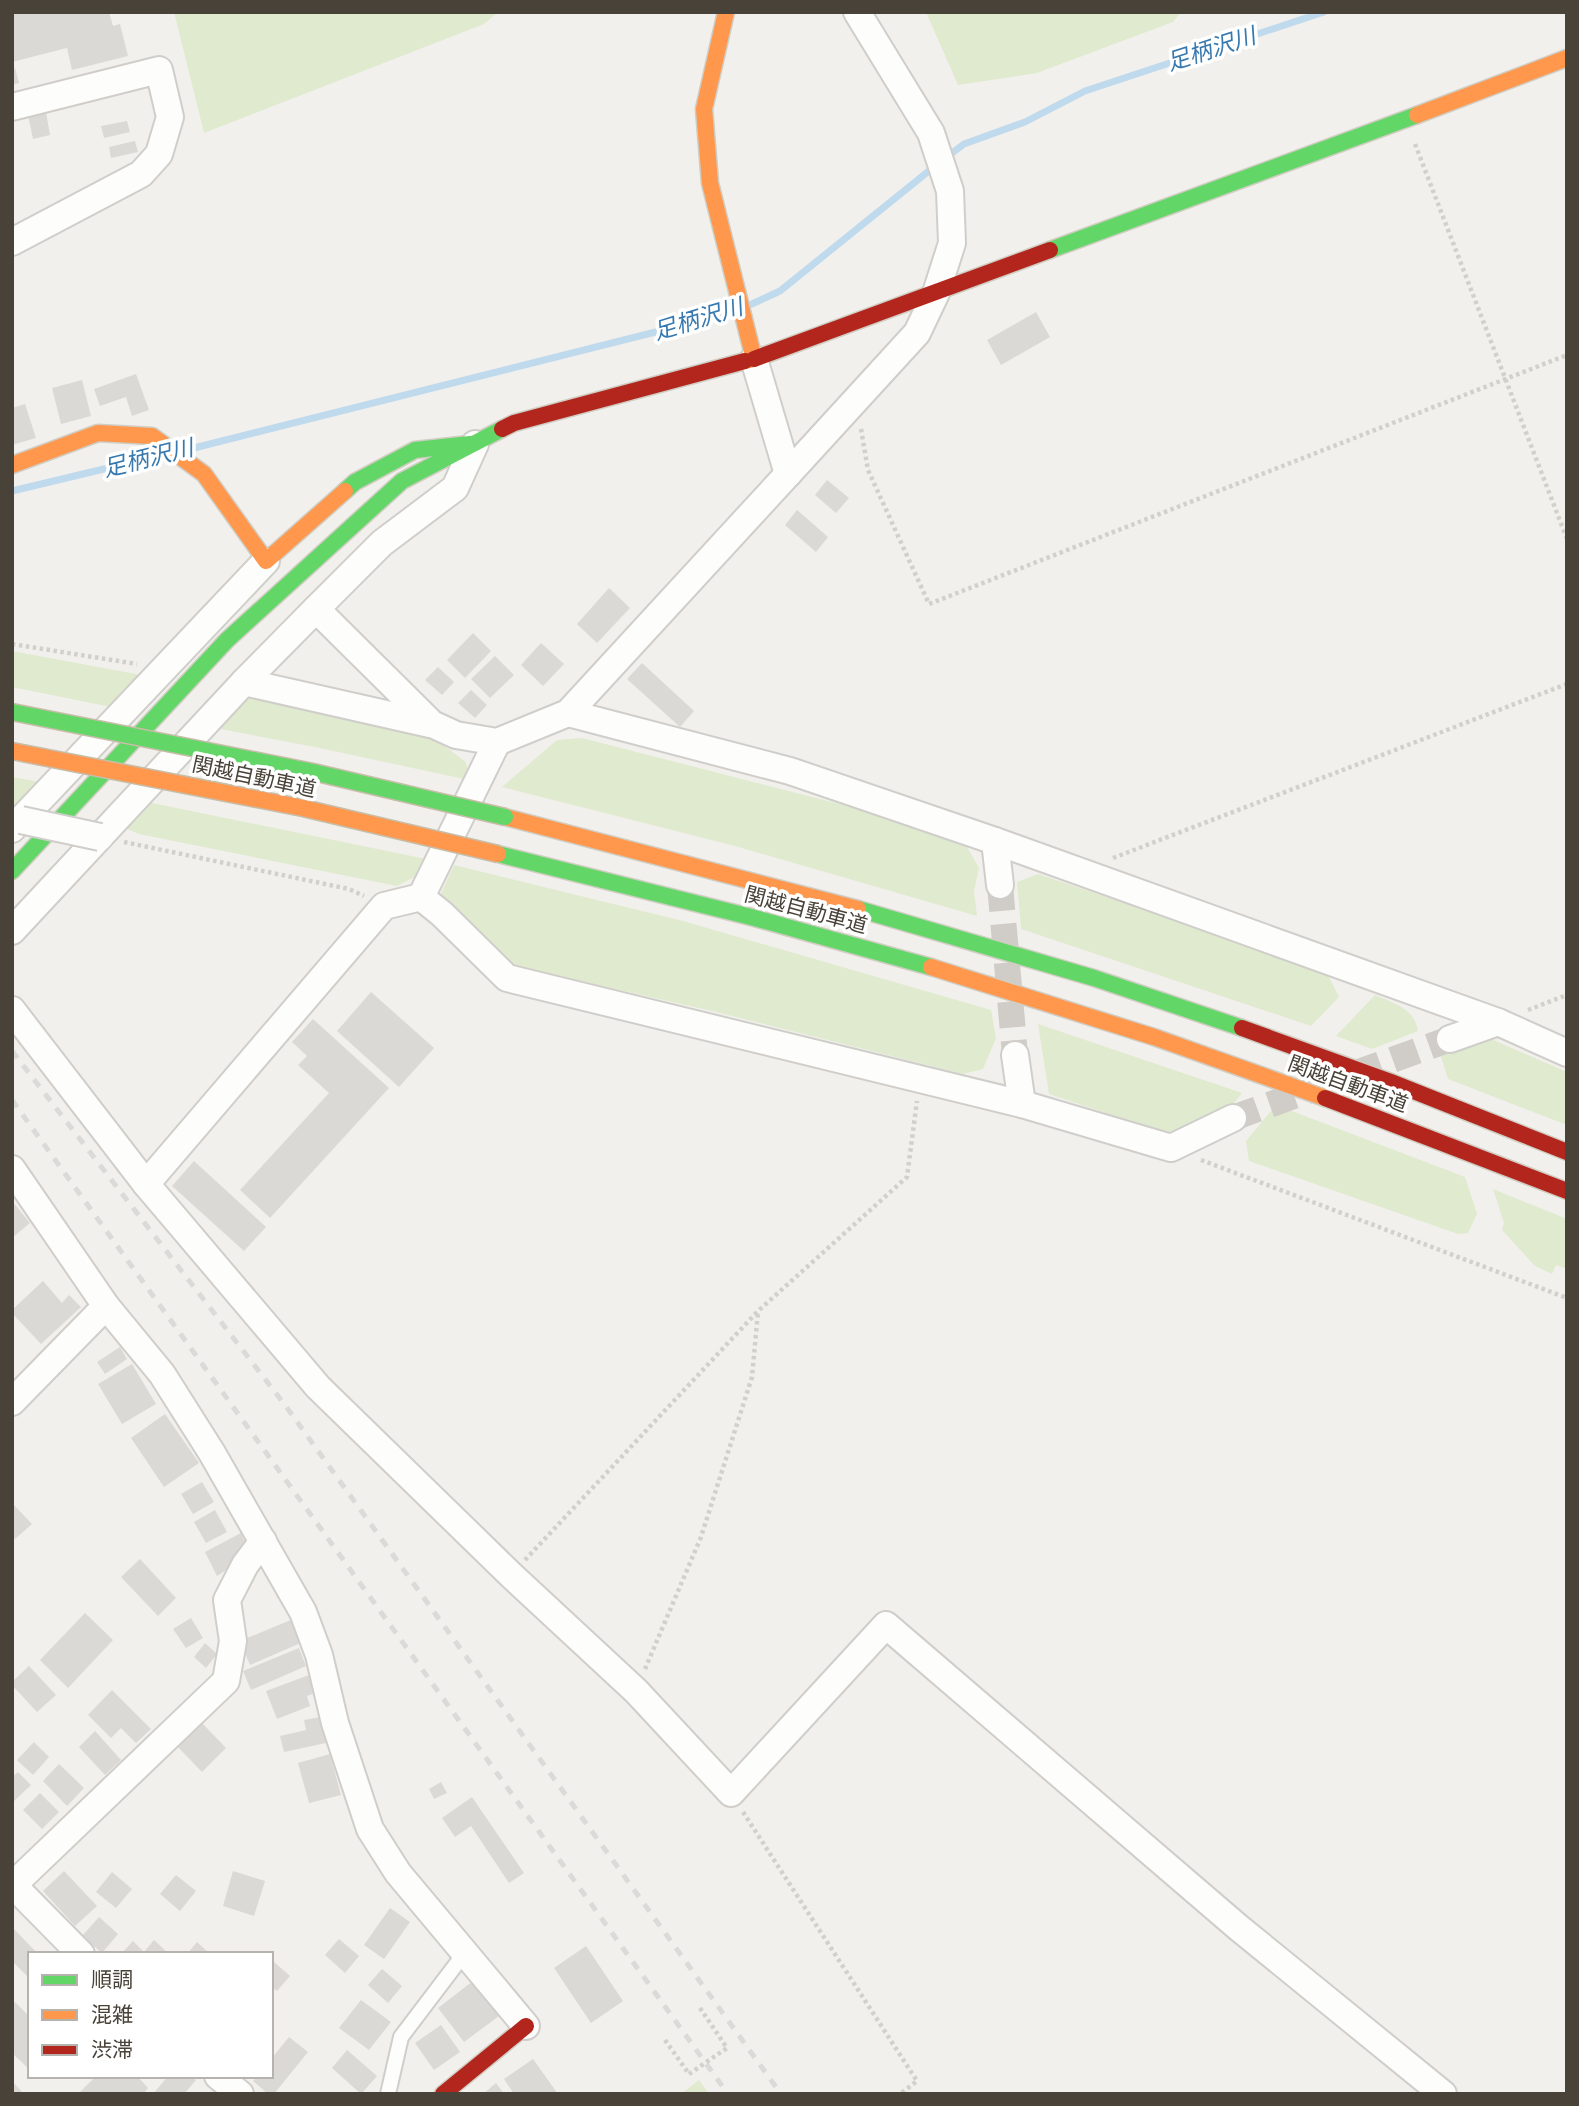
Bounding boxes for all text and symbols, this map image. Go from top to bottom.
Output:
water label: 足柄沢川 [1163,20,1262,76]
water label: 足柄沢川 [650,290,749,345]
water label: 足柄沢川 [100,432,199,482]
street label: 関越自動車道 [190,750,319,802]
street label: 関越自動車道 [742,880,870,938]
street label: 関越自動車道 [1285,1049,1412,1117]
legend [28,1952,273,2078]
text: 順調 [91,1966,133,1992]
text: 混雑 [91,2001,133,2027]
text: 渋滞 [91,2036,133,2062]

